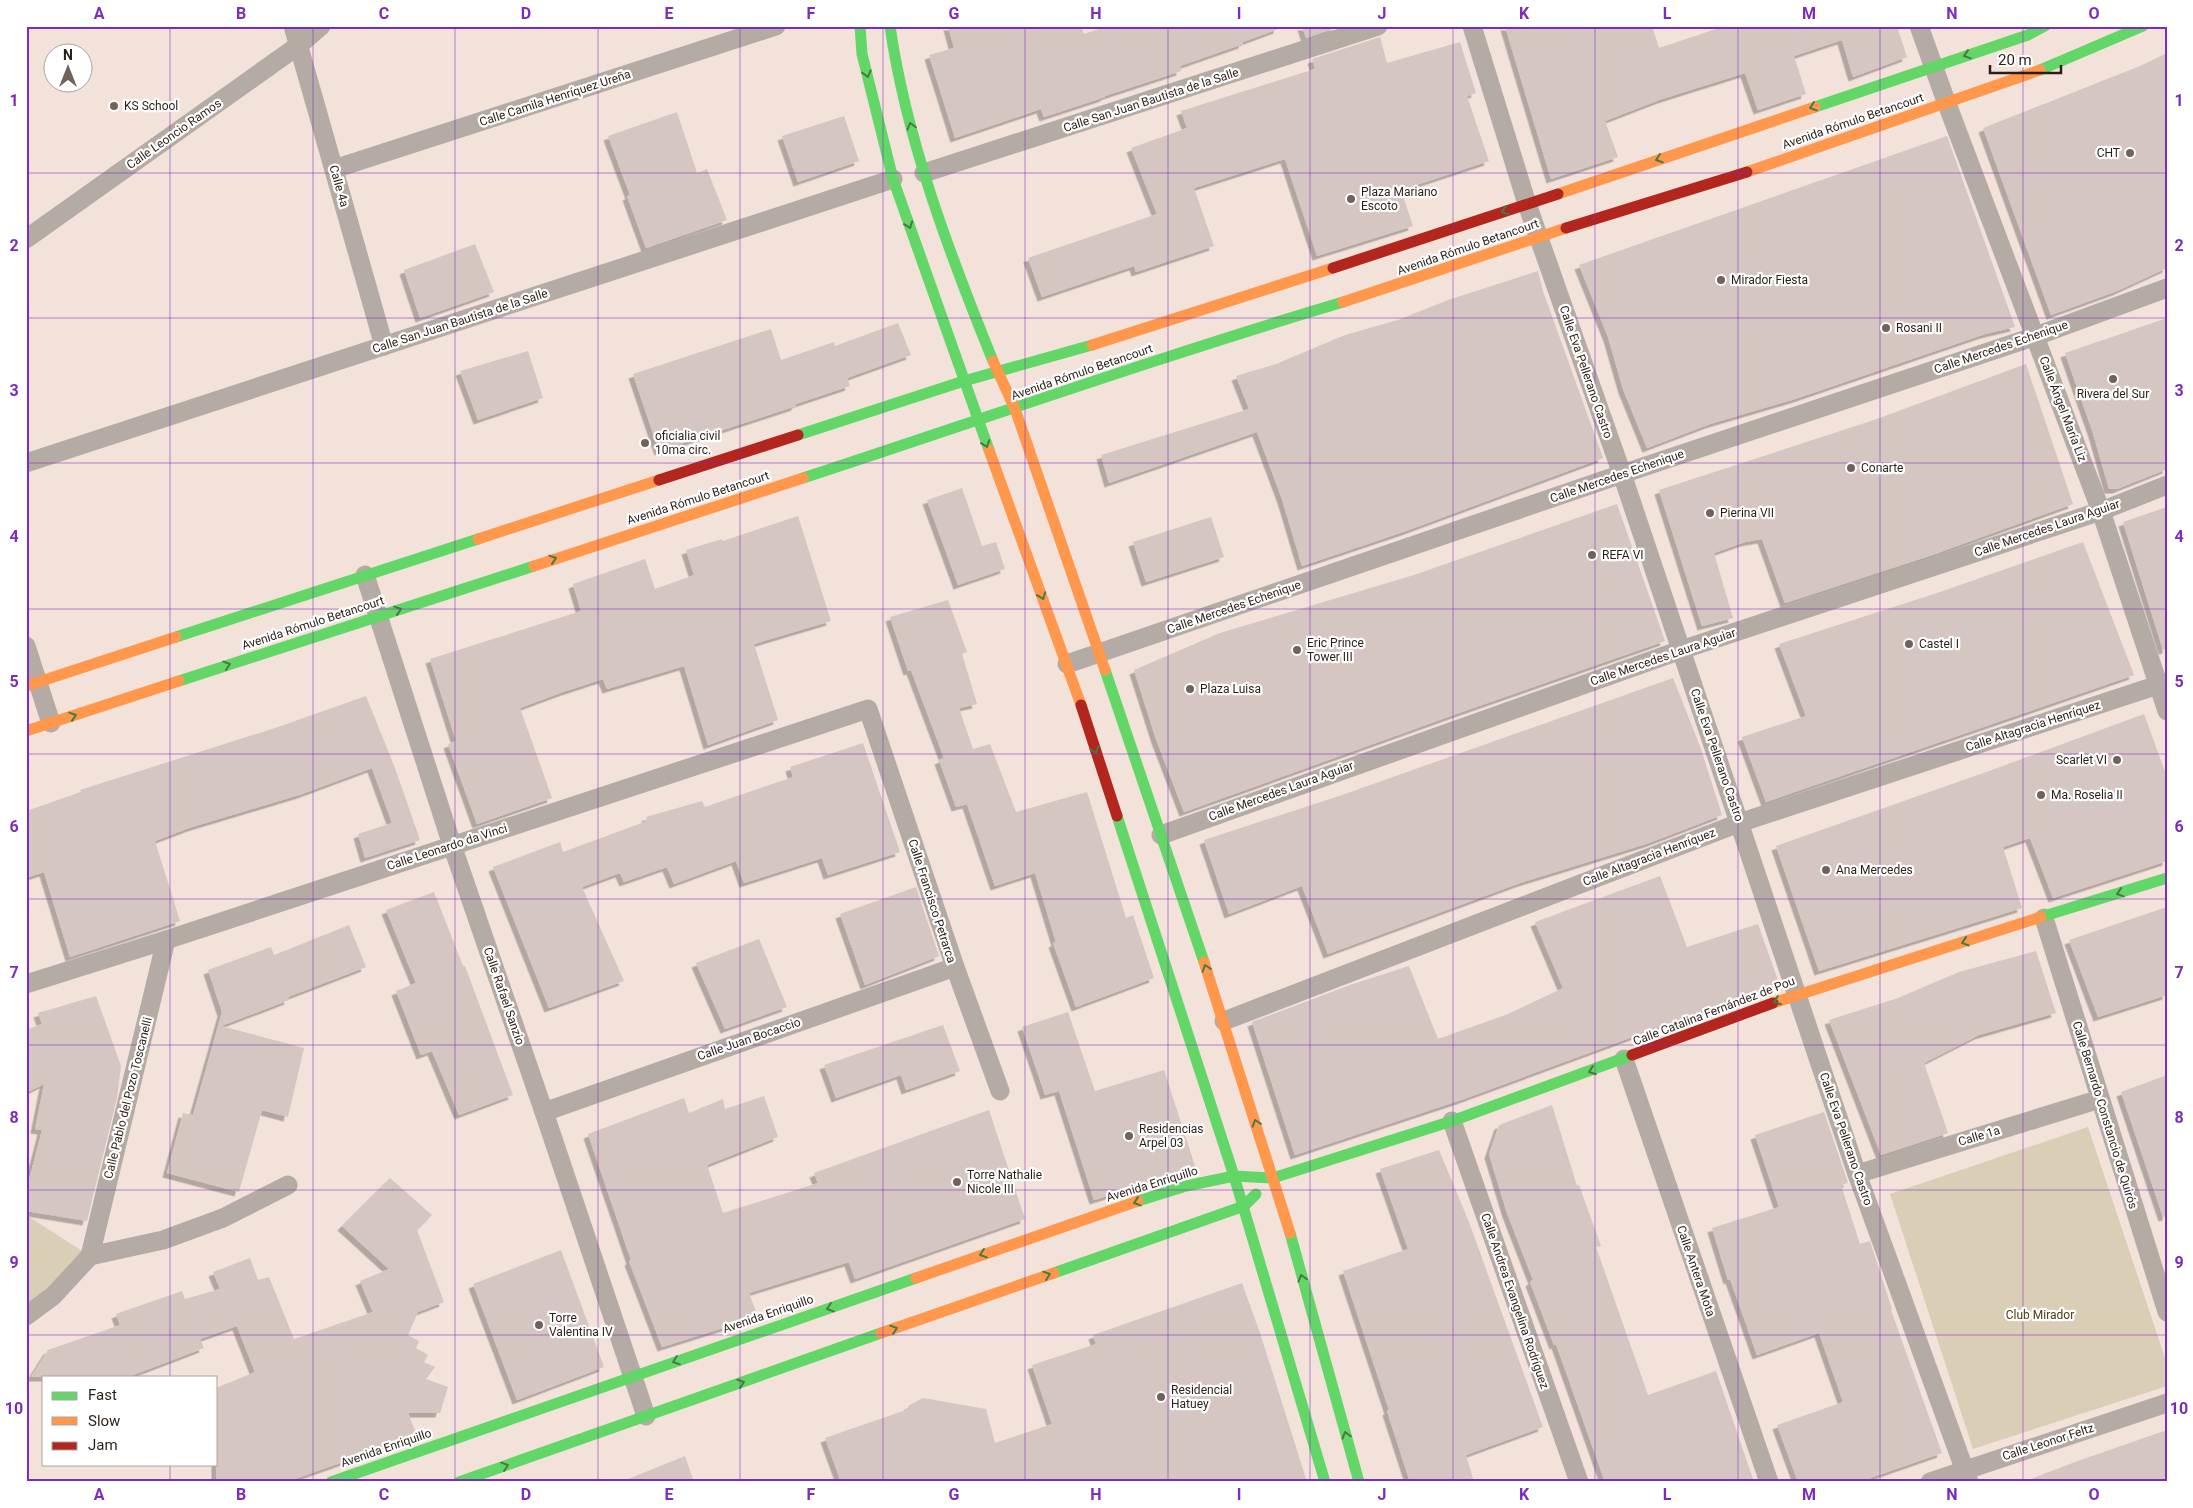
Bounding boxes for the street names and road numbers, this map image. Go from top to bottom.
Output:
street label: Calle San Juan Bautista de la Salle [1062,65,1240,135]
street label: Calle Camila Henríquez Ureña [478,67,632,129]
street label: Avenida Rómulo Betancourt [1781,90,1926,152]
street label: Calle Leoncio Ramos [124,96,224,172]
street label: Calle 4a [326,164,352,208]
street label: Avenida Rómulo Betancourt [1396,216,1541,278]
street label: Calle San Juan Bautista de la Salle [371,286,549,356]
street label: Calle Eva Pellerano Castro [1557,304,1615,440]
street label: Calle Mercedes Echenique [1932,318,2070,376]
street label: Avenida Rómulo Betancourt [1010,341,1155,403]
street label: Calle Ángel María Liz [2036,354,2091,464]
street label: Calle Mercedes Echenique [1548,447,1686,505]
street label: Avenida Rómulo Betancourt [625,468,771,528]
street label: Calle Mercedes Laura Aguiar [1972,496,2122,560]
street label: Calle Mercedes Echenique [1165,578,1303,636]
street label: Avenida Rómulo Betancourt [240,593,386,653]
street label: Calle Mercedes Laura Aguiar [1588,625,1738,689]
street label: Calle Eva Pellerano Castro [1688,687,1746,823]
street label: Calle Altagracia Henríquez [1964,698,2102,754]
street label: Calle Mercedes Laura Aguiar [1207,758,1355,824]
street label: Calle Leonardo da Vinci [385,821,509,873]
street label: Calle Altagracia Henríquez [1581,825,1717,889]
street label: Calle Francisco Petrarca [905,837,959,965]
street label: Calle Rafael Sanzio [481,945,527,1047]
street label: Calle Catalina Fernández de Pou [1631,974,1797,1048]
street label: Calle Juan Bocaccio [696,1015,803,1063]
street label: Calle Pablo del Pozo Toscanelli [101,1016,155,1180]
street label: Calle Bernardo Constancio de Quirós [2070,1019,2140,1211]
street label: Calle Eva Pellerano Castro [1817,1071,1875,1207]
street label: Calle 1a [1956,1123,2002,1149]
street label: Avenida Enriquillo [1105,1163,1200,1205]
street label: Calle Andrea Evangelina Rodríguez [1478,1211,1552,1391]
street label: Calle Antera Mota [1674,1224,1718,1318]
street label: Avenida Enriquillo [721,1292,815,1336]
street label: Calle Leonor Feltz [2000,1421,2096,1463]
street label: Avenida Enriquillo [339,1426,433,1470]

